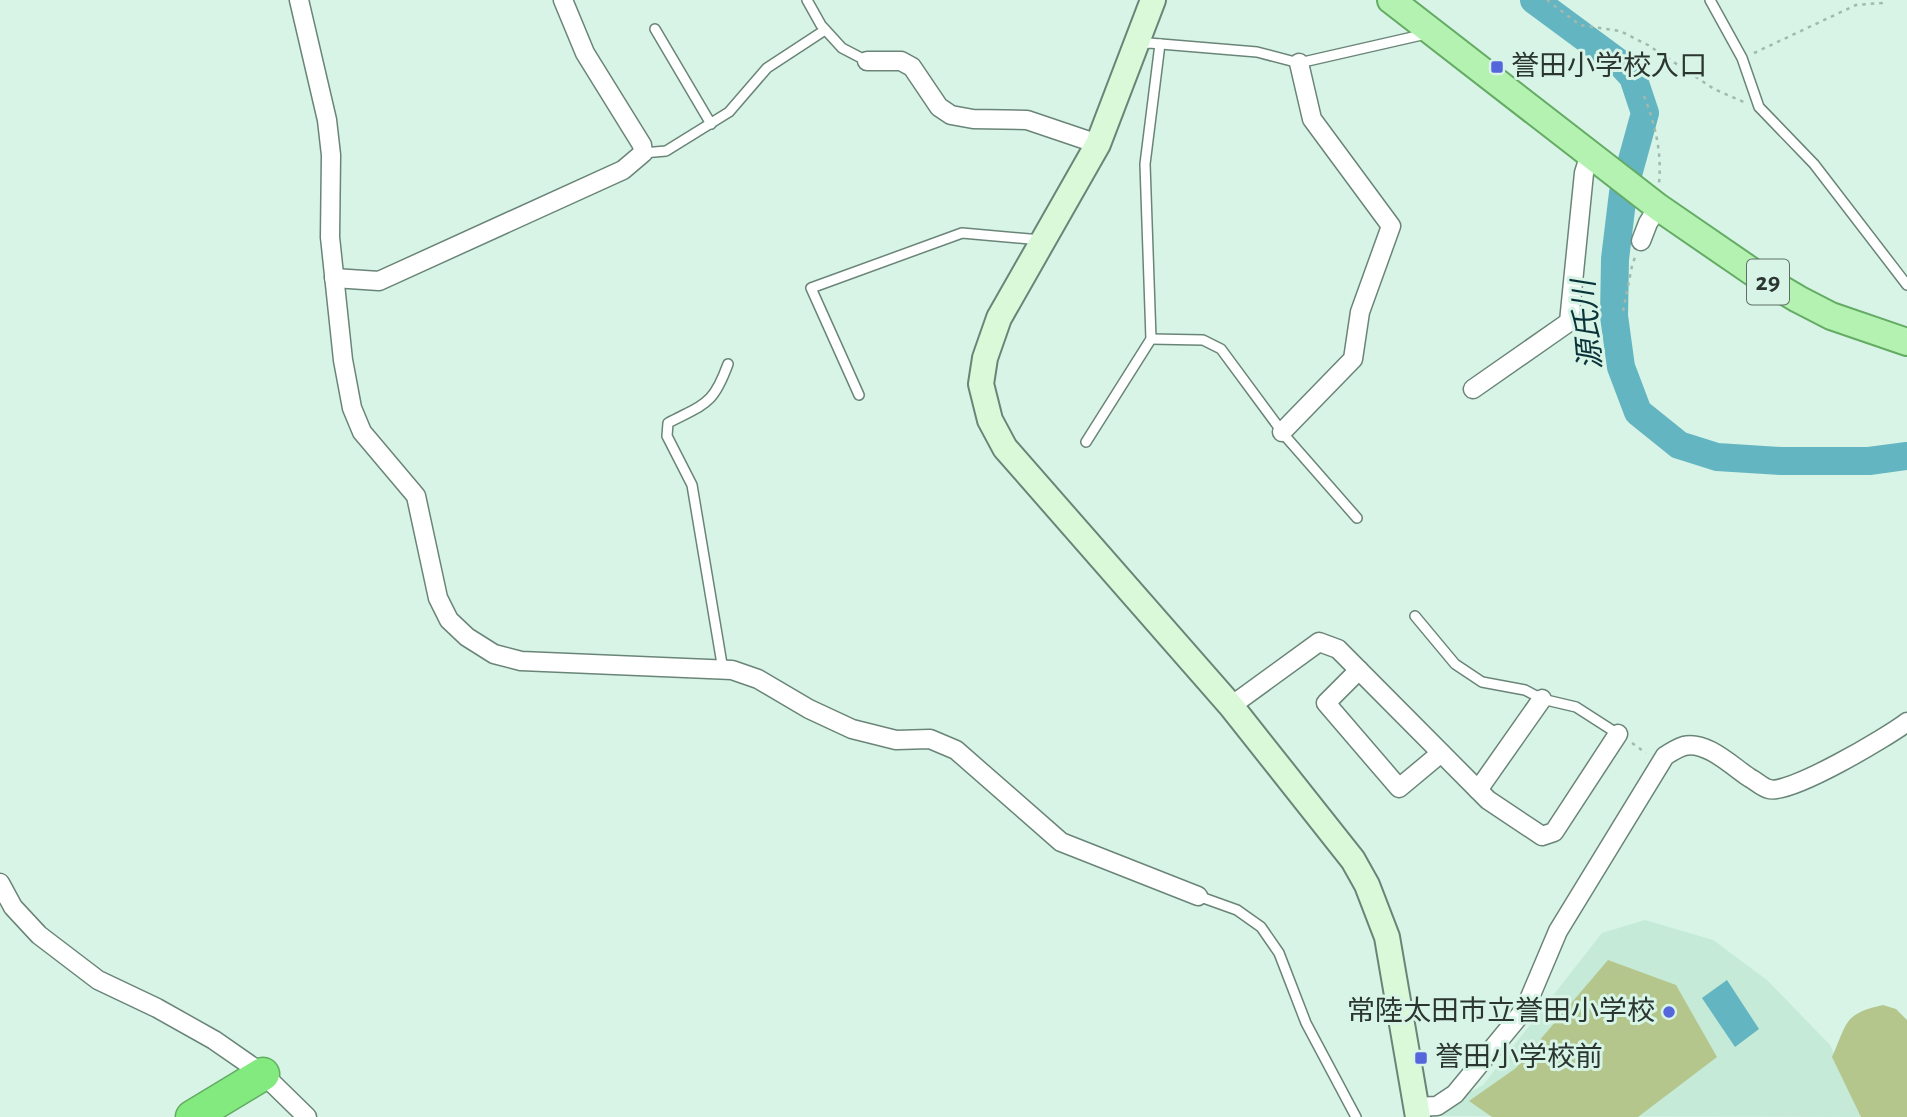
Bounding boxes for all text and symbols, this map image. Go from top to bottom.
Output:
place label: 誉田小学校入口 [1511,51,1707,81]
marker: 誉田小学校入口 [1489,59,1505,75]
road number: 29 [1747,260,1789,304]
water label: 源氏川 [1567,276,1607,371]
place label: 常陸太田市立誉田小学校 [1347,996,1655,1026]
marker: 常陸太田市立誉田小学校 [1661,1004,1677,1020]
place label: 誉田小学校前 [1435,1042,1603,1072]
marker: 誉田小学校前 [1413,1050,1429,1066]

